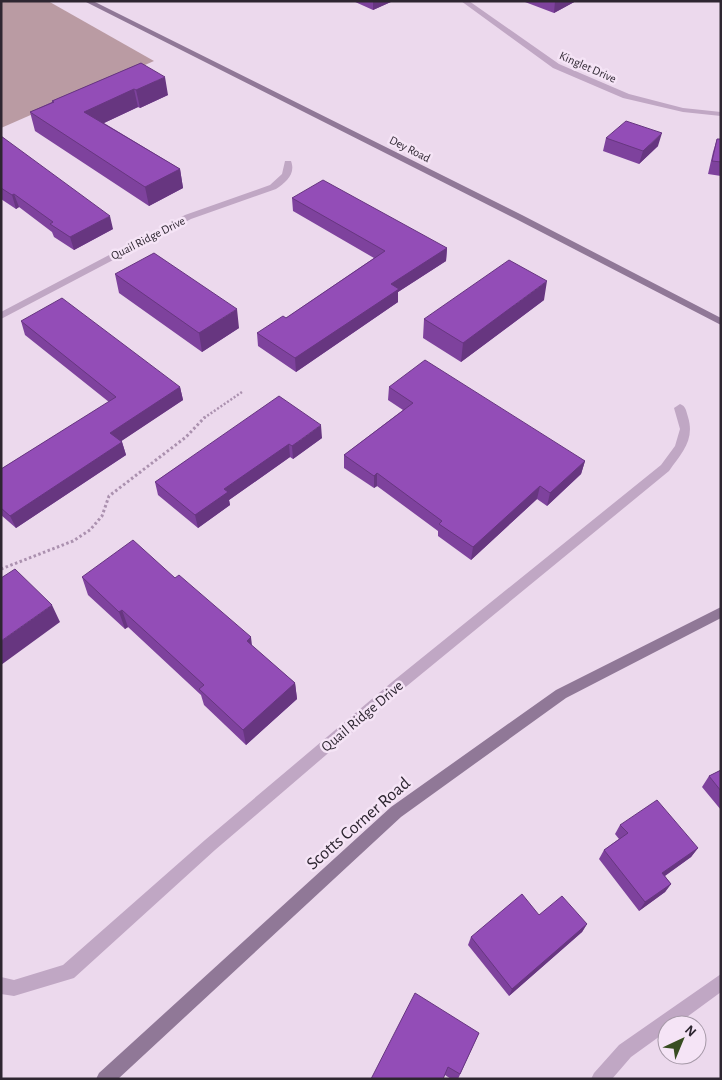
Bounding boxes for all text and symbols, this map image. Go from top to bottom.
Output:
street label: Kinglet Drive [558,49,618,85]
street label: Dey Road [387,134,432,165]
street label: Quail Ridge Drive [109,214,187,263]
street label: Quail Ridge Drive [319,678,406,755]
street label: Scotts Corner Road [303,774,414,873]
north arrow [657,1015,707,1065]
text: N [682,1023,699,1040]

